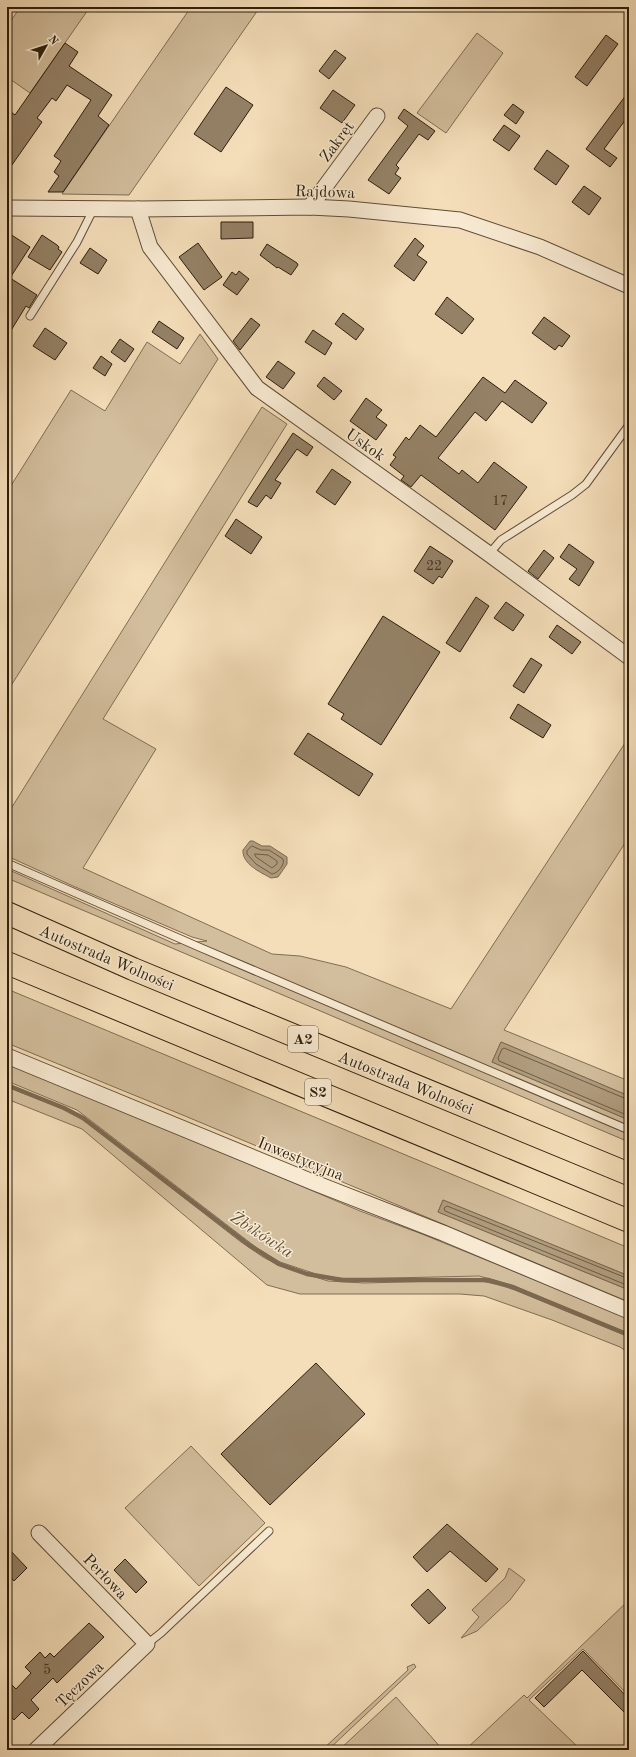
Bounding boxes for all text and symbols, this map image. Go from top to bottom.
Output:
north arrow [26,26,66,66]
text: N [46,34,60,48]
street label: Zakręt [318,118,358,166]
street label: Rajdowa [295,184,355,202]
street label: Uskok [342,426,387,465]
house number: 17 [492,494,508,508]
house number: 22 [426,559,442,573]
street label: Autostrada Wolności [36,923,176,994]
road number: A2 [288,1026,318,1052]
street label: Autostrada Wolności [335,1049,475,1118]
road number: S2 [305,1079,331,1105]
street label: Inwestycyjna [255,1135,346,1184]
water label: Żbikówka [227,1206,297,1262]
street label: Perłowa [79,1552,130,1603]
street label: Tęczowa [54,1659,107,1712]
house number: 5 [43,1663,51,1677]

